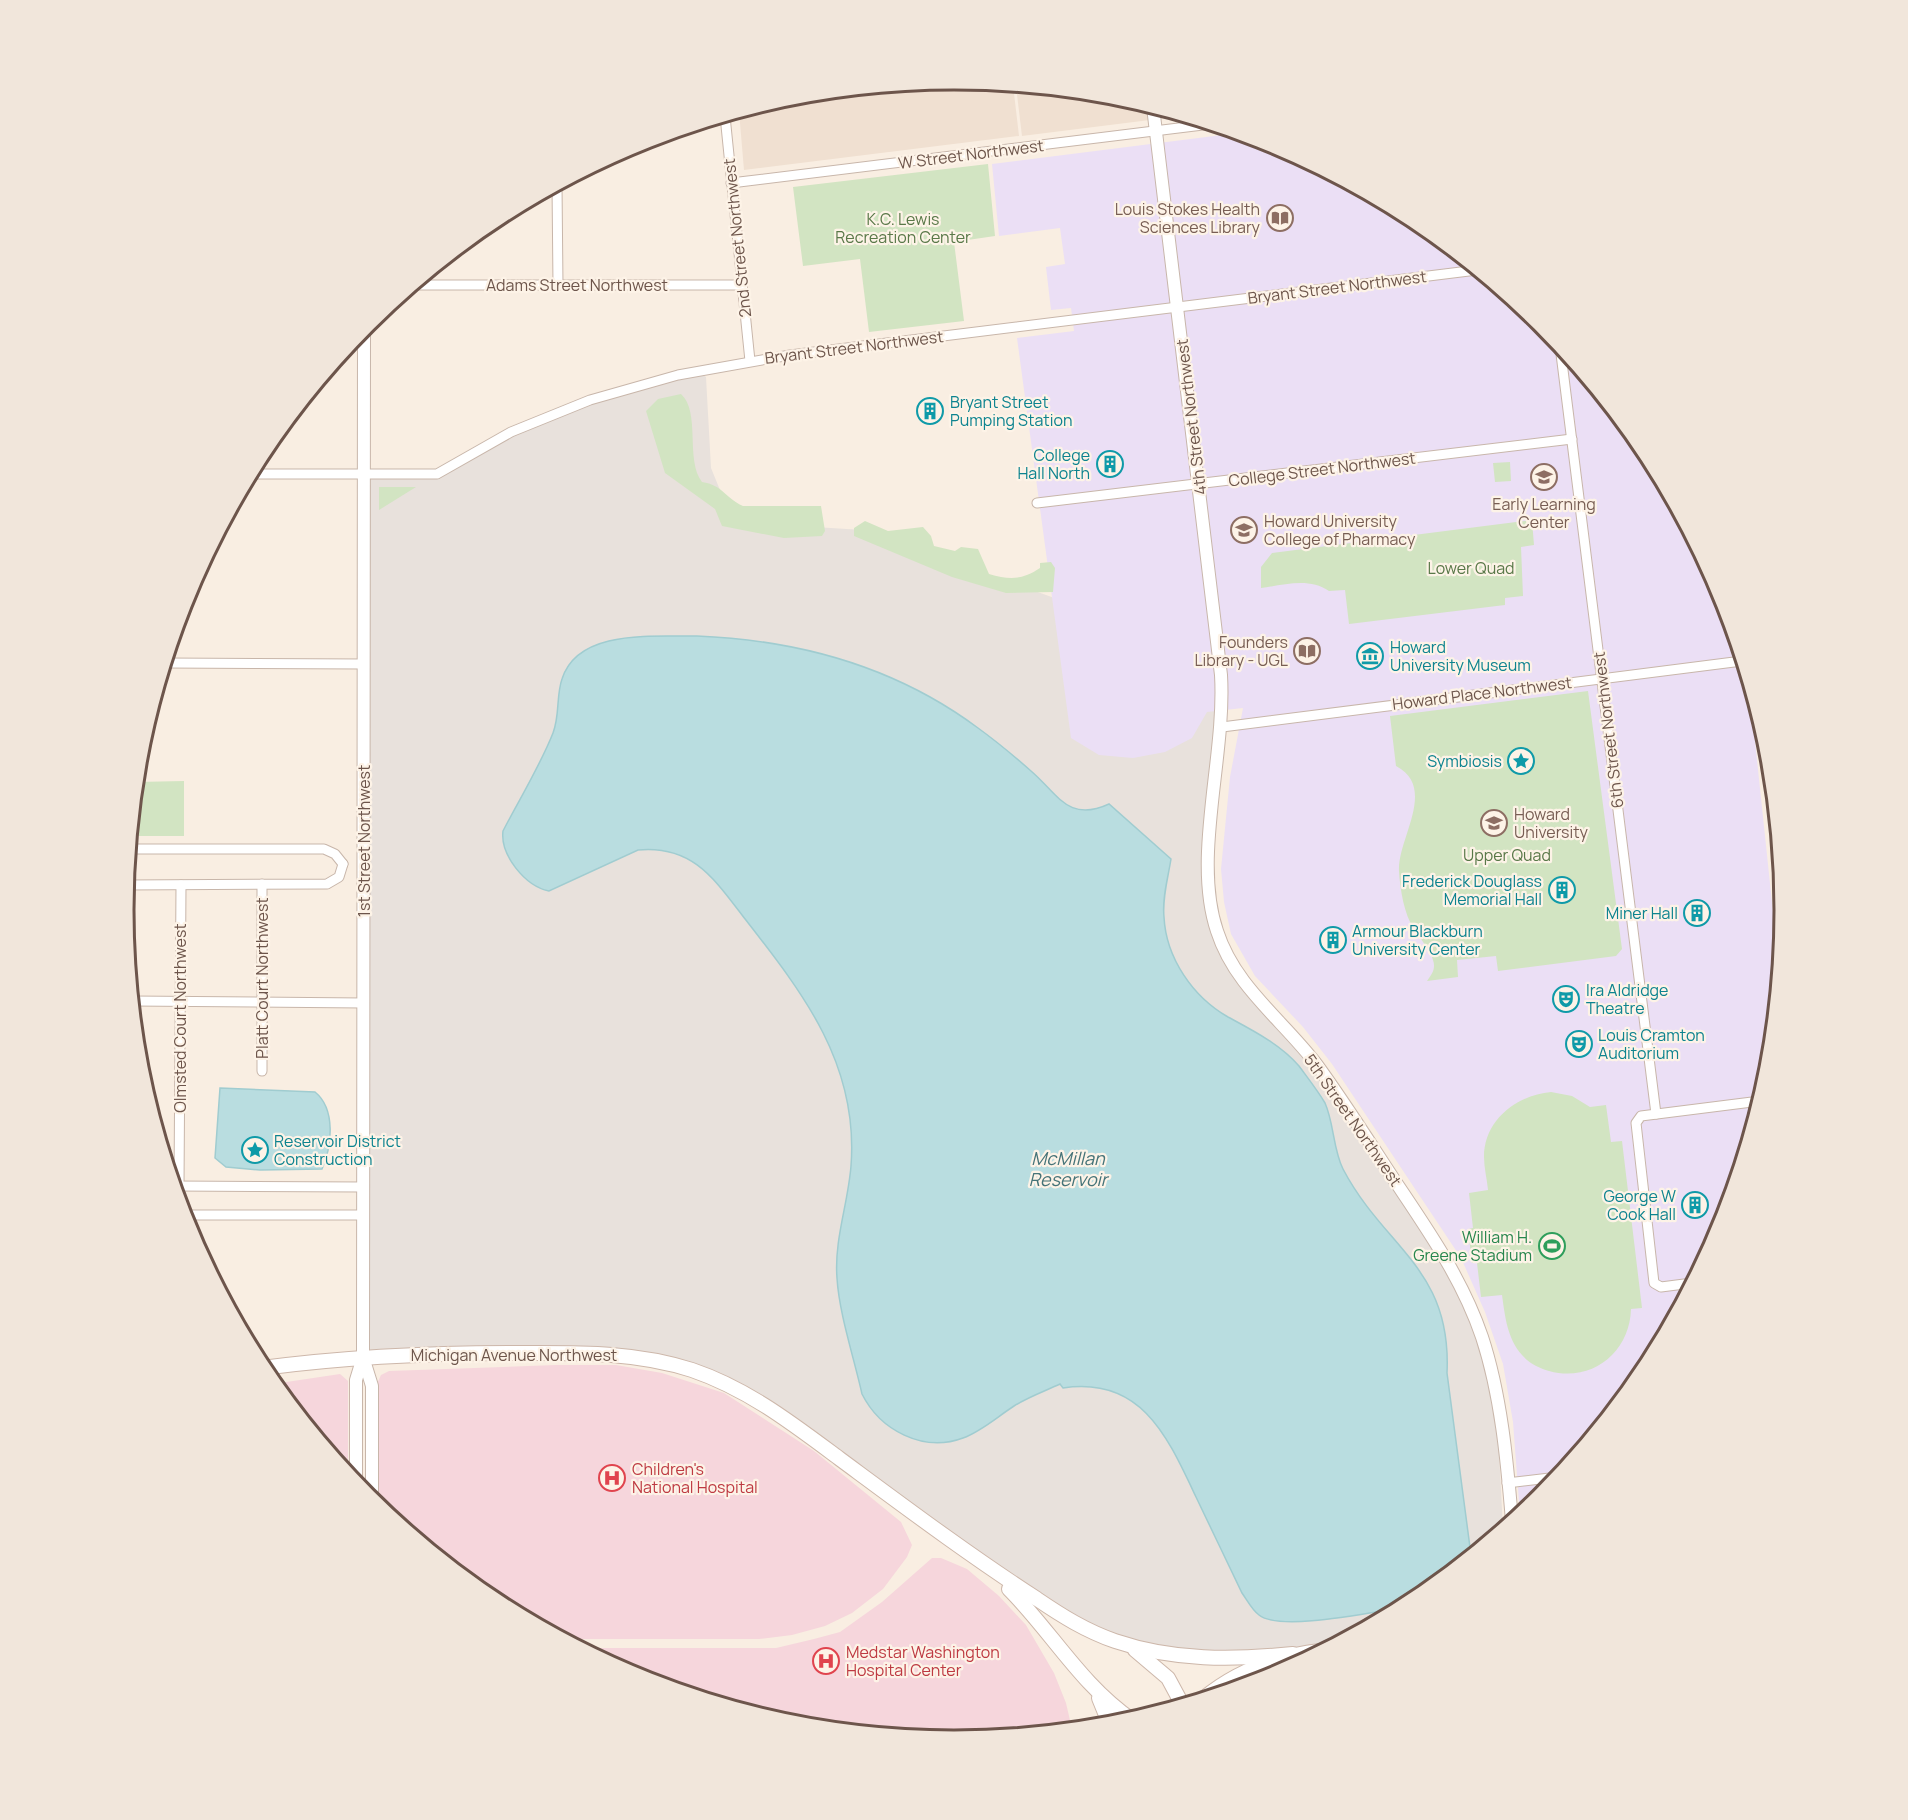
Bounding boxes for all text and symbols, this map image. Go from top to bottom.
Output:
street label: W Street Northwest [897,134,1045,174]
street label: 2nd Street Northwest [718,157,756,319]
place label: Louis Stokes Health Sciences Library [1115,198,1261,238]
library icon: Louis Stokes Health Sciences Library [1265,203,1295,233]
park label: K.C. Lewis Recreation Center [835,208,971,248]
street label: Bryant Street Northwest [1246,265,1428,309]
street label: Adams Street Northwest [486,274,668,296]
street label: Bryant Street Northwest [763,325,945,369]
street label: 4th Street Northwest [1171,338,1211,496]
place label: Bryant Street Pumping Station [950,391,1072,431]
building icon: Bryant Street Pumping Station [915,396,945,426]
place label: College Hall North [1017,444,1090,484]
street label: College Street Northwest [1227,447,1417,491]
building icon: College Hall North [1095,449,1125,479]
school or university icon: Early Learning Center [1529,462,1559,492]
place label: Early Learning Center [1492,493,1596,533]
place label: Howard University College of Pharmacy [1264,510,1416,550]
school or university icon: Howard University College of Pharmacy [1229,515,1259,545]
park label: Lower Quad [1427,557,1515,579]
place label: Founders Library - UGL [1194,631,1288,671]
library icon: Founders Library - UGL [1292,636,1322,666]
place label: Howard University Museum [1390,636,1531,676]
museum icon: Howard University Museum [1355,641,1385,671]
street label: 6th Street Northwest [1587,651,1629,809]
street label: Howard Place Northwest [1391,671,1573,715]
place icon: Symbiosis [1506,746,1536,776]
place label: Symbiosis [1427,750,1502,772]
street label: 1st Street Northwest [353,765,375,917]
place label: Howard University [1514,803,1588,843]
school or university icon: Howard University [1479,808,1509,838]
park label: Upper Quad [1463,844,1551,866]
place label: Frederick Douglass Memorial Hall [1402,870,1542,910]
building icon: Frederick Douglass Memorial Hall [1547,875,1577,905]
street label: Platt Court Northwest [251,897,273,1059]
building icon: Miner Hall [1682,898,1712,928]
place label: Miner Hall [1606,902,1678,924]
place label: Armour Blackburn University Center [1352,920,1483,960]
street label: Olmsted Court Northwest [169,923,191,1113]
building icon: Armour Blackburn University Center [1318,925,1348,955]
place label: Ira Aldridge Theatre [1586,979,1668,1019]
theatre icon: Ira Aldridge Theatre [1551,984,1581,1014]
place label: Louis Cramton Auditorium [1598,1024,1705,1064]
theatre icon: Louis Cramton Auditorium [1564,1029,1594,1059]
street label: 5th Street Northwest [1299,1049,1407,1191]
place label: Reservoir District Construction [274,1130,401,1170]
place icon: Reservoir District Construction [240,1135,270,1165]
water label: McMillan Reservoir [1029,1146,1110,1191]
place label: George W Cook Hall [1603,1185,1676,1225]
building icon: George W Cook Hall [1680,1190,1710,1220]
place label: William H. Greene Stadium [1413,1226,1532,1266]
sports icon: William H. Greene Stadium [1537,1231,1567,1261]
street label: Michigan Avenue Northwest [411,1344,617,1366]
place label: Children's National Hospital [632,1458,758,1498]
hospital icon: Children's National Hospital [597,1463,627,1493]
place label: Medstar Washington Hospital Center [846,1641,1000,1681]
hospital icon: Medstar Washington Hospital Center [811,1646,841,1676]

